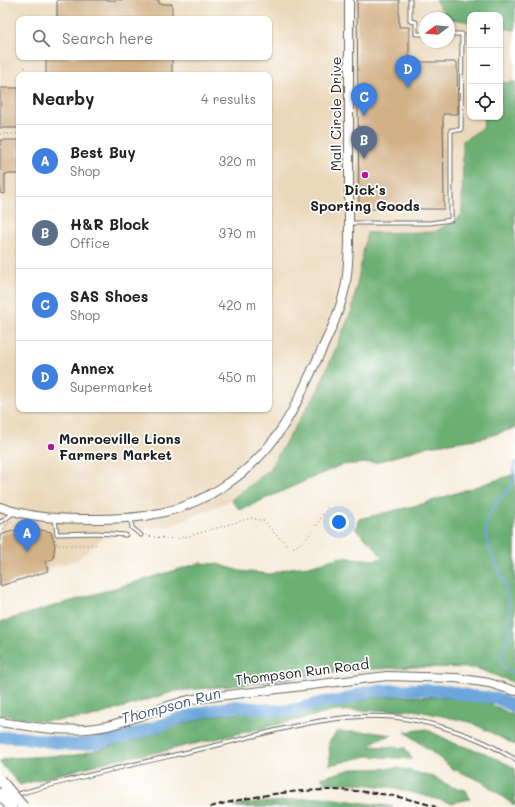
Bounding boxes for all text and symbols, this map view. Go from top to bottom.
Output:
north arrow [419,12,455,48]
map controls [467,12,503,120]
button: + [467,12,503,48]
search box [16,16,272,60]
icon: search [30,27,52,49]
text: Search here [62,28,153,48]
button: − [467,48,503,84]
pin: D [395,55,421,88]
street label: Mall Circle Drive [326,57,345,171]
pin: C [351,83,377,116]
button: locate [467,84,503,120]
text: Nearby [32,87,94,109]
text: 4 results [201,90,256,107]
pin: B [351,126,377,159]
text: Best Buy [70,142,136,162]
text: A [40,152,50,169]
text: 320 m [219,152,256,169]
text: Shop [70,162,100,179]
marker: Dick's Sporting Goods [360,170,370,180]
place label: Dick's Sporting Goods [310,180,420,215]
text: H&R Block [70,214,149,234]
text: B [41,224,49,241]
text: 370 m [219,224,256,241]
text: Office [70,234,110,251]
text: SAS Shoes [70,286,148,306]
text: C [40,296,50,313]
text: 420 m [219,296,256,313]
text: Shop [70,306,100,323]
text: Annex [70,358,115,378]
text: D [40,368,50,385]
text: 450 m [218,368,256,385]
text: Supermarket [70,378,153,395]
place label: Monroeville Lions Farmers Market [59,429,181,464]
marker: Monroeville Lions Farmers Market [46,442,56,452]
your location [329,512,349,532]
pin: A [14,519,40,552]
street label: Thompson Run Road [234,654,370,689]
water label: Thompson Run [119,682,223,728]

